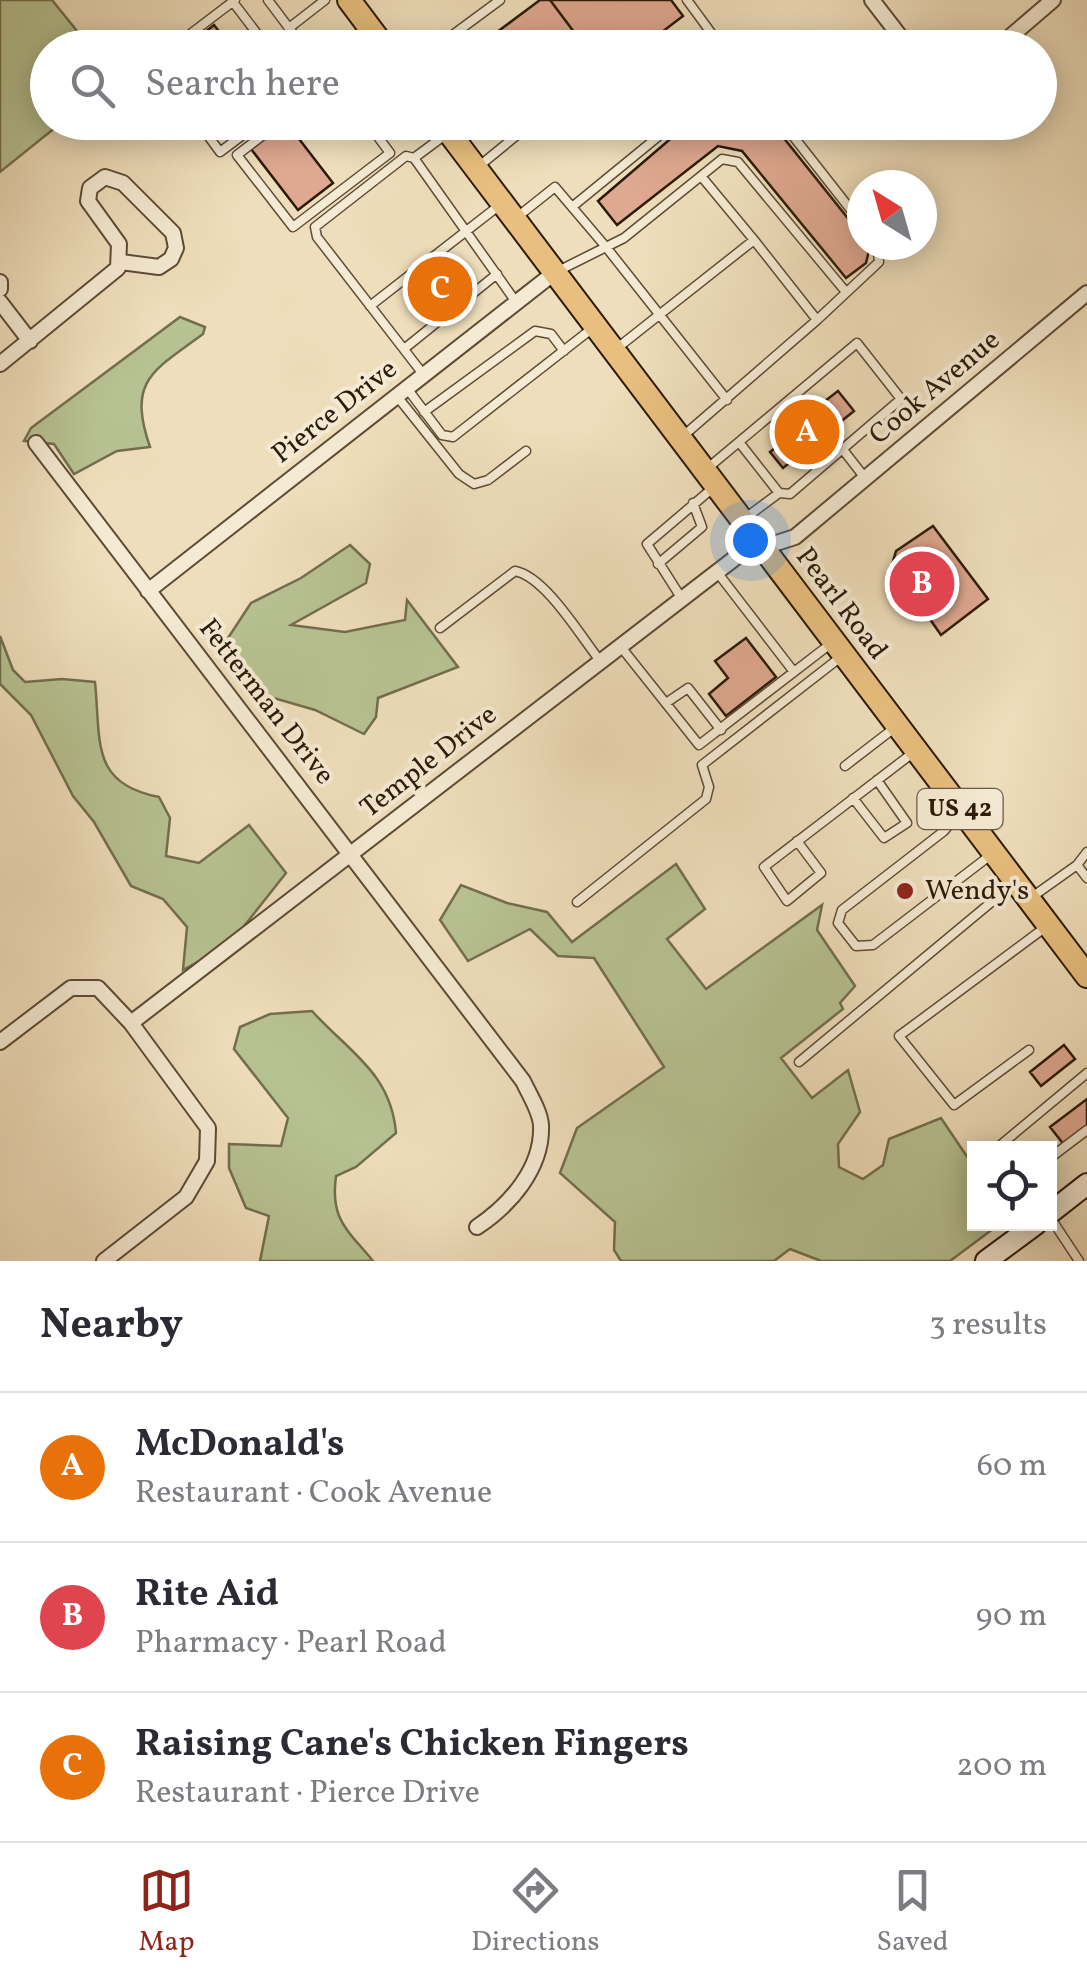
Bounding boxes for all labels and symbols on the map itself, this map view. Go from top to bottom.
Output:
north arrow [847,170,937,260]
pin: C [408,252,472,326]
street label: Cook Avenue [861,322,1009,454]
street label: Pierce Drive [264,351,406,473]
pin: A [774,394,840,470]
your location [725,515,776,566]
street label: Pearl Road [786,540,896,668]
pin: B [890,546,954,622]
street label: Fetterman Drive [189,611,343,793]
street label: Temple Drive [352,696,506,828]
road number: US 42 [918,789,1002,829]
place label: Wendy's [925,872,1029,911]
marker: Wendy's [894,880,916,902]

